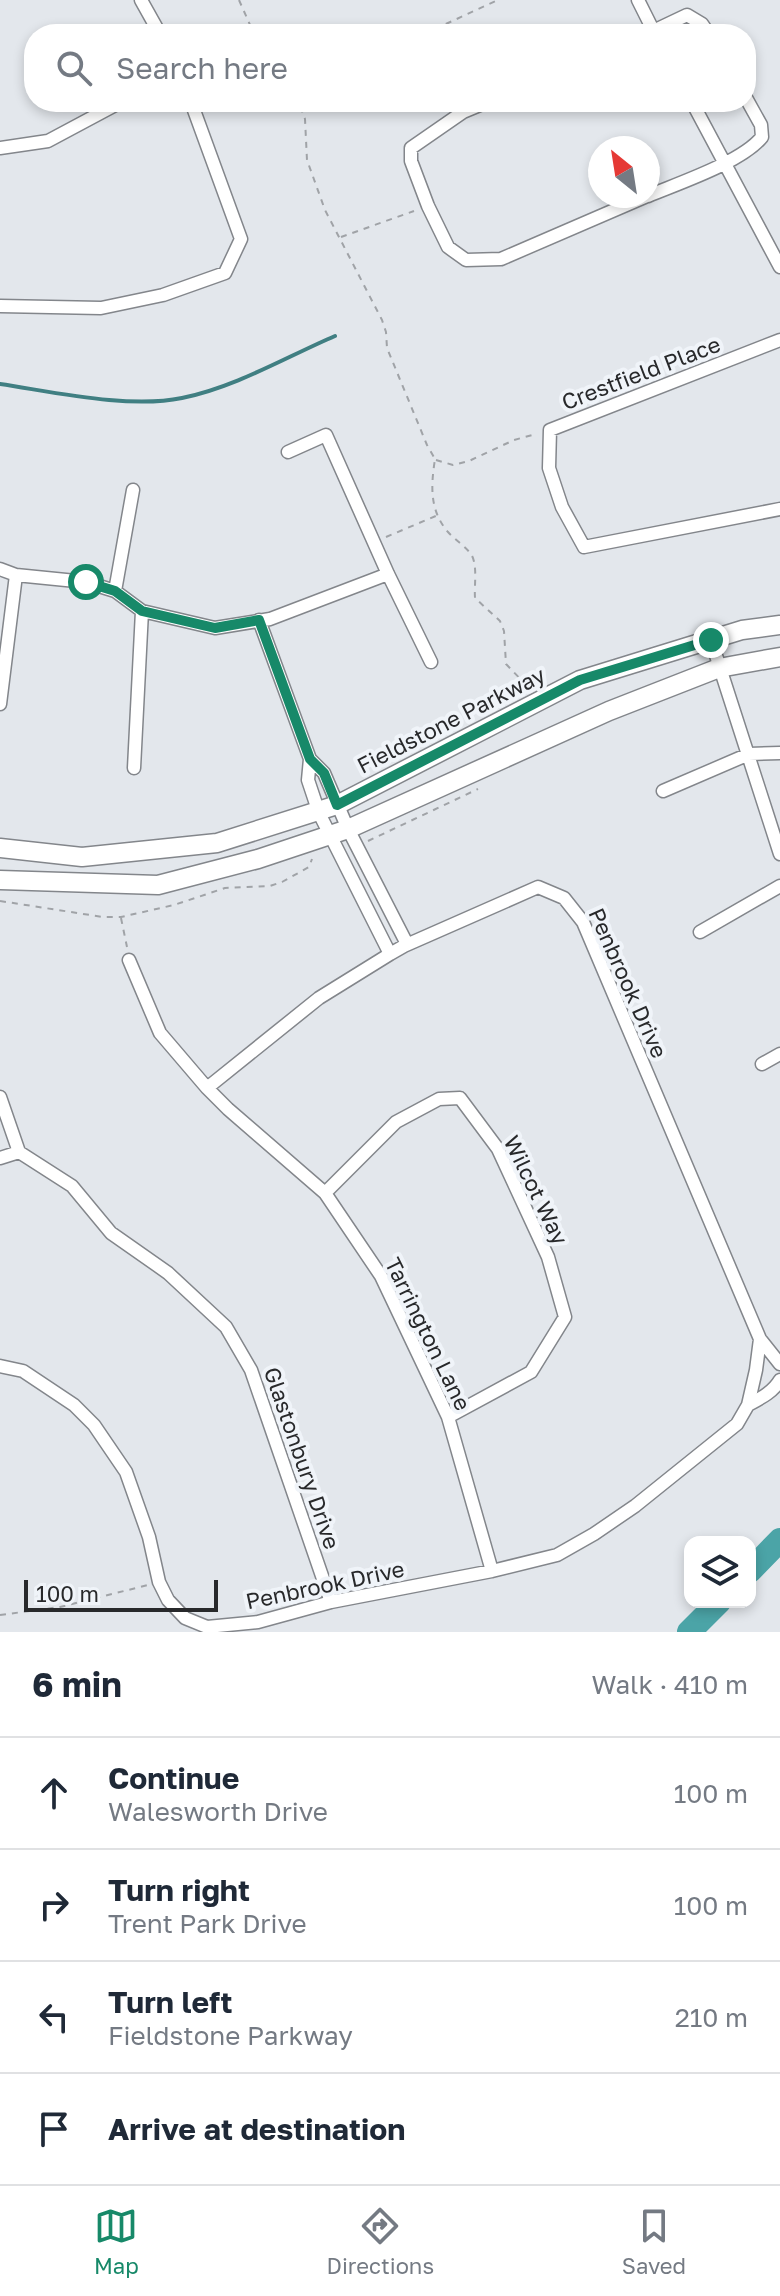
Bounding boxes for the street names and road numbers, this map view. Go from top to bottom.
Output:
street label: Crestfield Place [558,330,724,415]
street label: Fieldstone Parkway [352,661,549,779]
street label: Penbrook Drive [583,904,674,1062]
street label: Wilcot Way [498,1131,574,1249]
street label: Tarrington Lane [380,1253,477,1415]
street label: Glastonbury Drive [259,1363,346,1552]
street label: Penbrook Drive [243,1555,407,1614]

